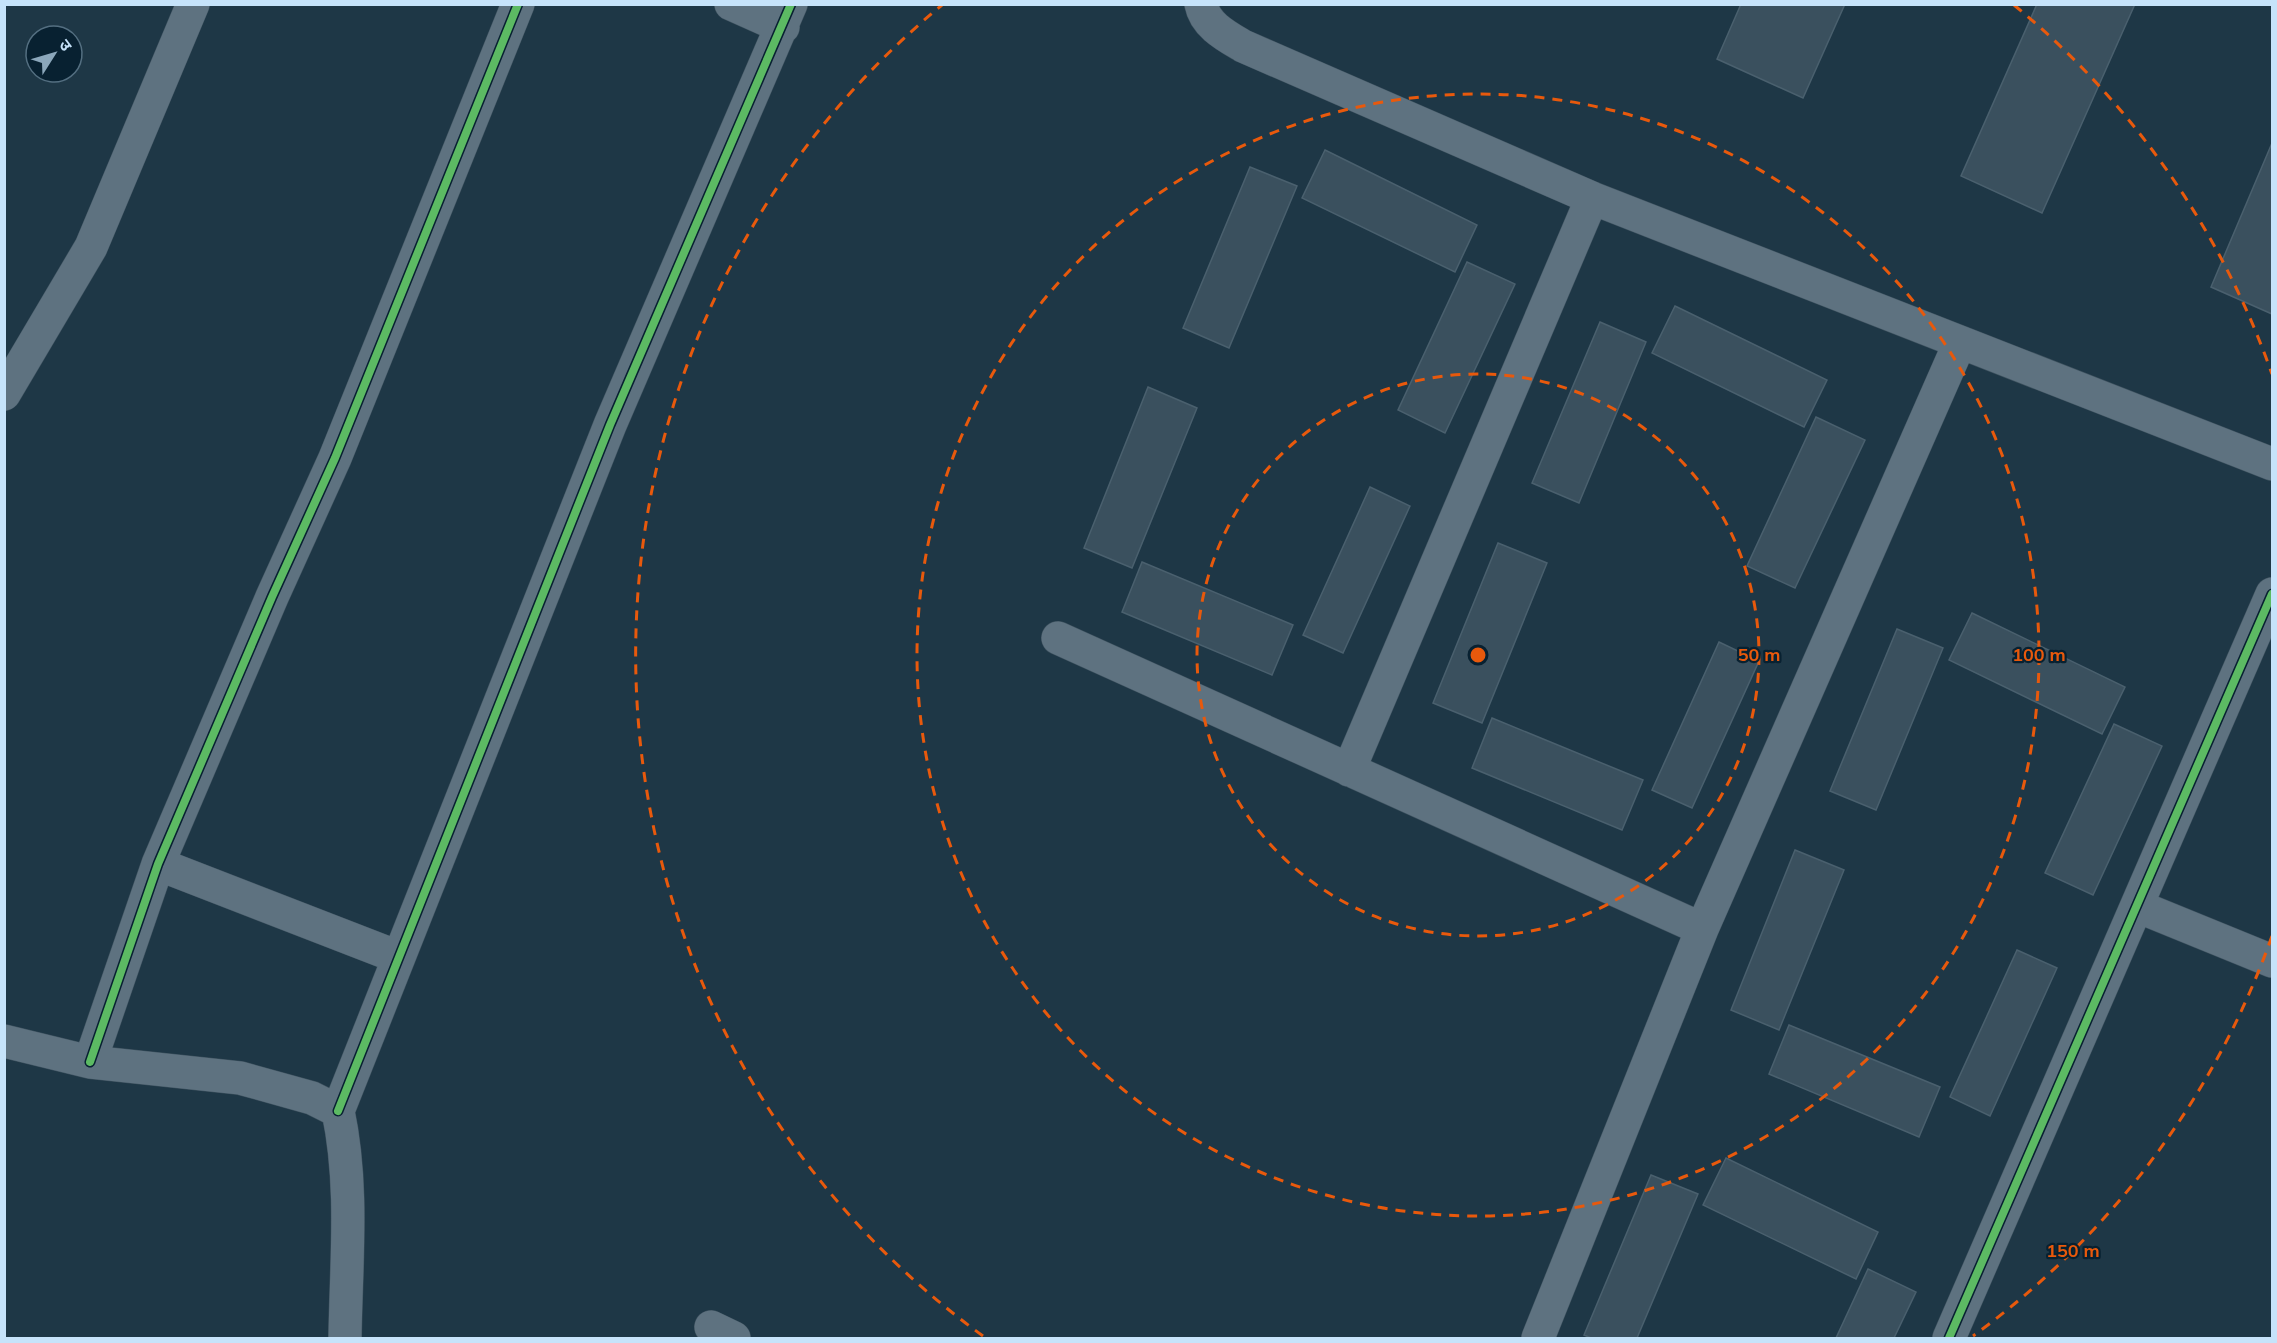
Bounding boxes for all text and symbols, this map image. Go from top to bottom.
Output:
north arrow [24,24,84,84]
text: उ [55,35,77,55]
text: 50 m [1738,643,1780,666]
text: 100 m [2012,643,2066,666]
centre of rings [1468,645,1488,665]
text: 150 m [2046,1239,2100,1262]

